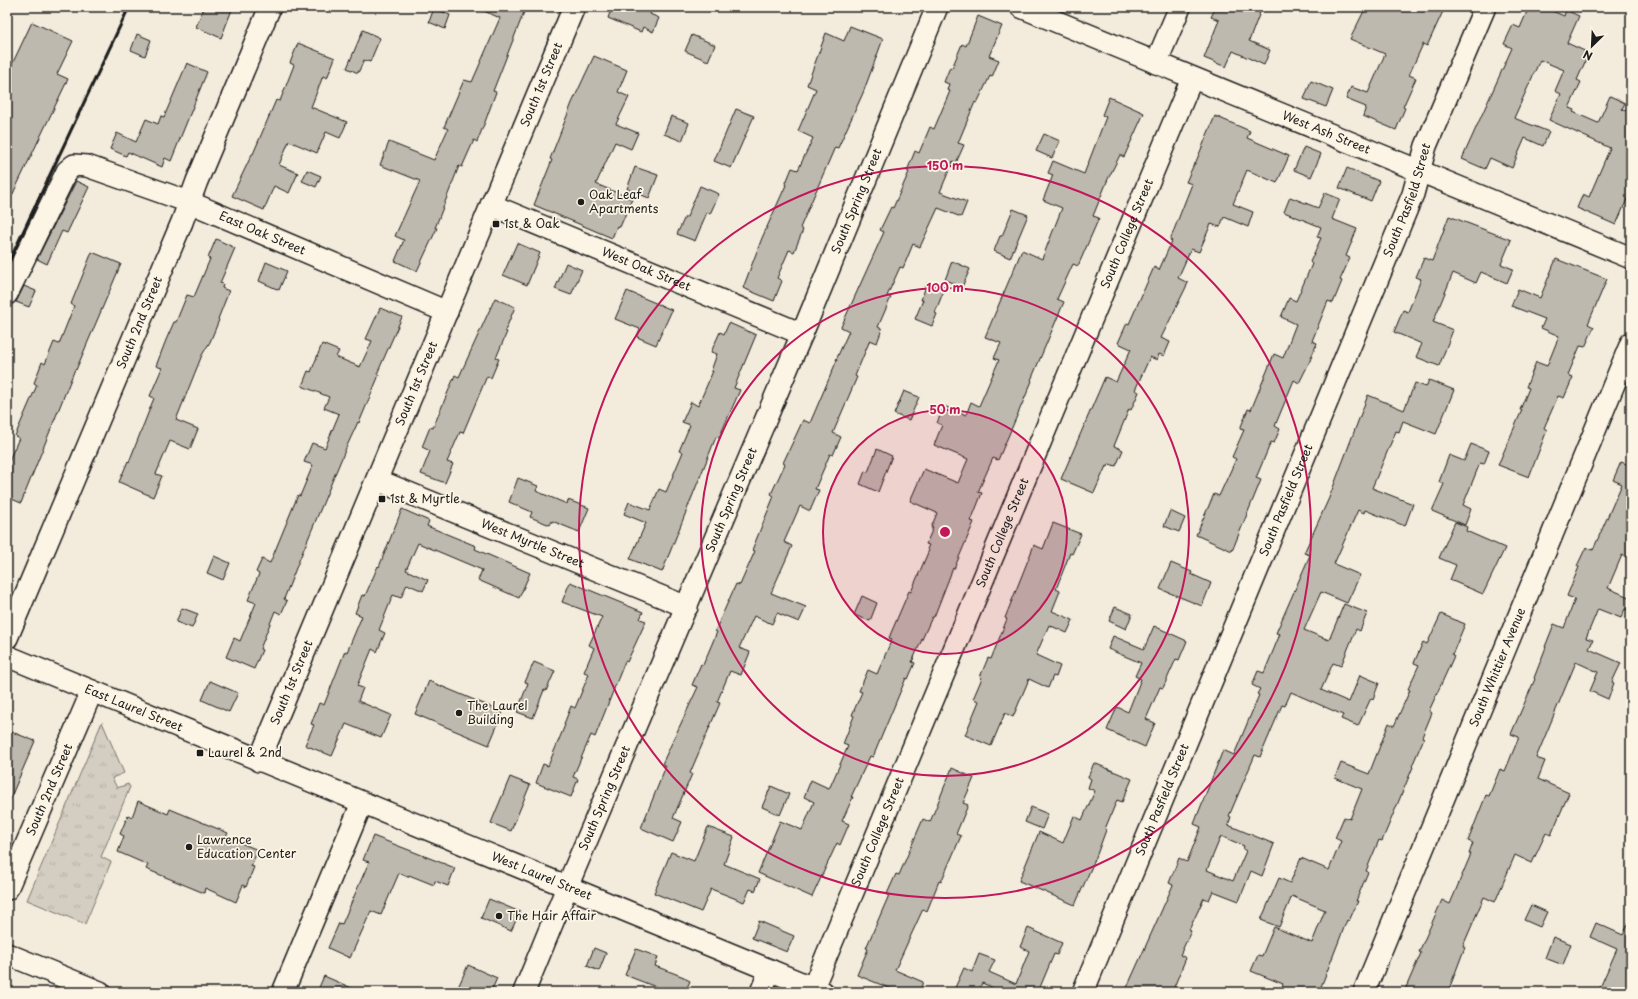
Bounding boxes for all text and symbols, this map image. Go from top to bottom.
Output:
north arrow [1572,26,1612,66]
street label: South 1st Street [515,39,566,129]
text: N [1580,46,1595,65]
street label: West Ash Street [1280,105,1373,158]
street label: South Pasfield Street [1378,140,1434,259]
street label: South Spring Street [826,145,886,256]
text: 150 m [927,156,963,174]
street label: South College Street [1095,176,1157,291]
place label: Oak Leaf Apartments [589,185,659,217]
marker: Oak Leaf Apartments [576,197,586,207]
street label: East Oak Street [217,206,309,259]
place label: 1st & Oak [504,214,560,232]
marker: 1st & Oak [491,219,501,229]
street label: West Oak Street [599,242,694,295]
street label: South 2nd Street [111,273,166,371]
text: 100 m [926,278,964,296]
street label: South 1st Street [390,338,441,428]
text: 50 m [929,400,961,418]
street label: South Pasfield Street [1254,441,1317,559]
street label: South Spring Street [700,444,761,555]
street label: South College Street [971,475,1033,590]
place label: 1st & Myrtle [390,489,460,507]
marker: 1st & Myrtle [377,494,387,504]
street label: West Myrtle Street [479,514,587,572]
centre of rings [938,525,952,539]
street label: South Whittier Avenue [1464,604,1529,729]
street label: South 1st Street [265,637,317,727]
street label: East Laurel Street [82,679,186,736]
place label: The Laurel Building [467,696,528,728]
marker: The Laurel Building [454,708,464,718]
street label: South 2nd Street [21,740,76,838]
street label: South Pasfield Street [1130,741,1193,858]
street label: South Spring Street [574,742,634,853]
place label: Laurel & 2nd [208,743,282,761]
marker: Laurel & 2nd [195,748,205,758]
street label: South College Street [846,774,908,889]
place label: Lawrence Education Center [197,830,297,862]
marker: Lawrence Education Center [184,842,194,852]
street label: West Laurel Street [489,846,595,904]
place label: The Hair Affair [507,906,596,924]
marker: The Hair Affair [494,911,504,921]

